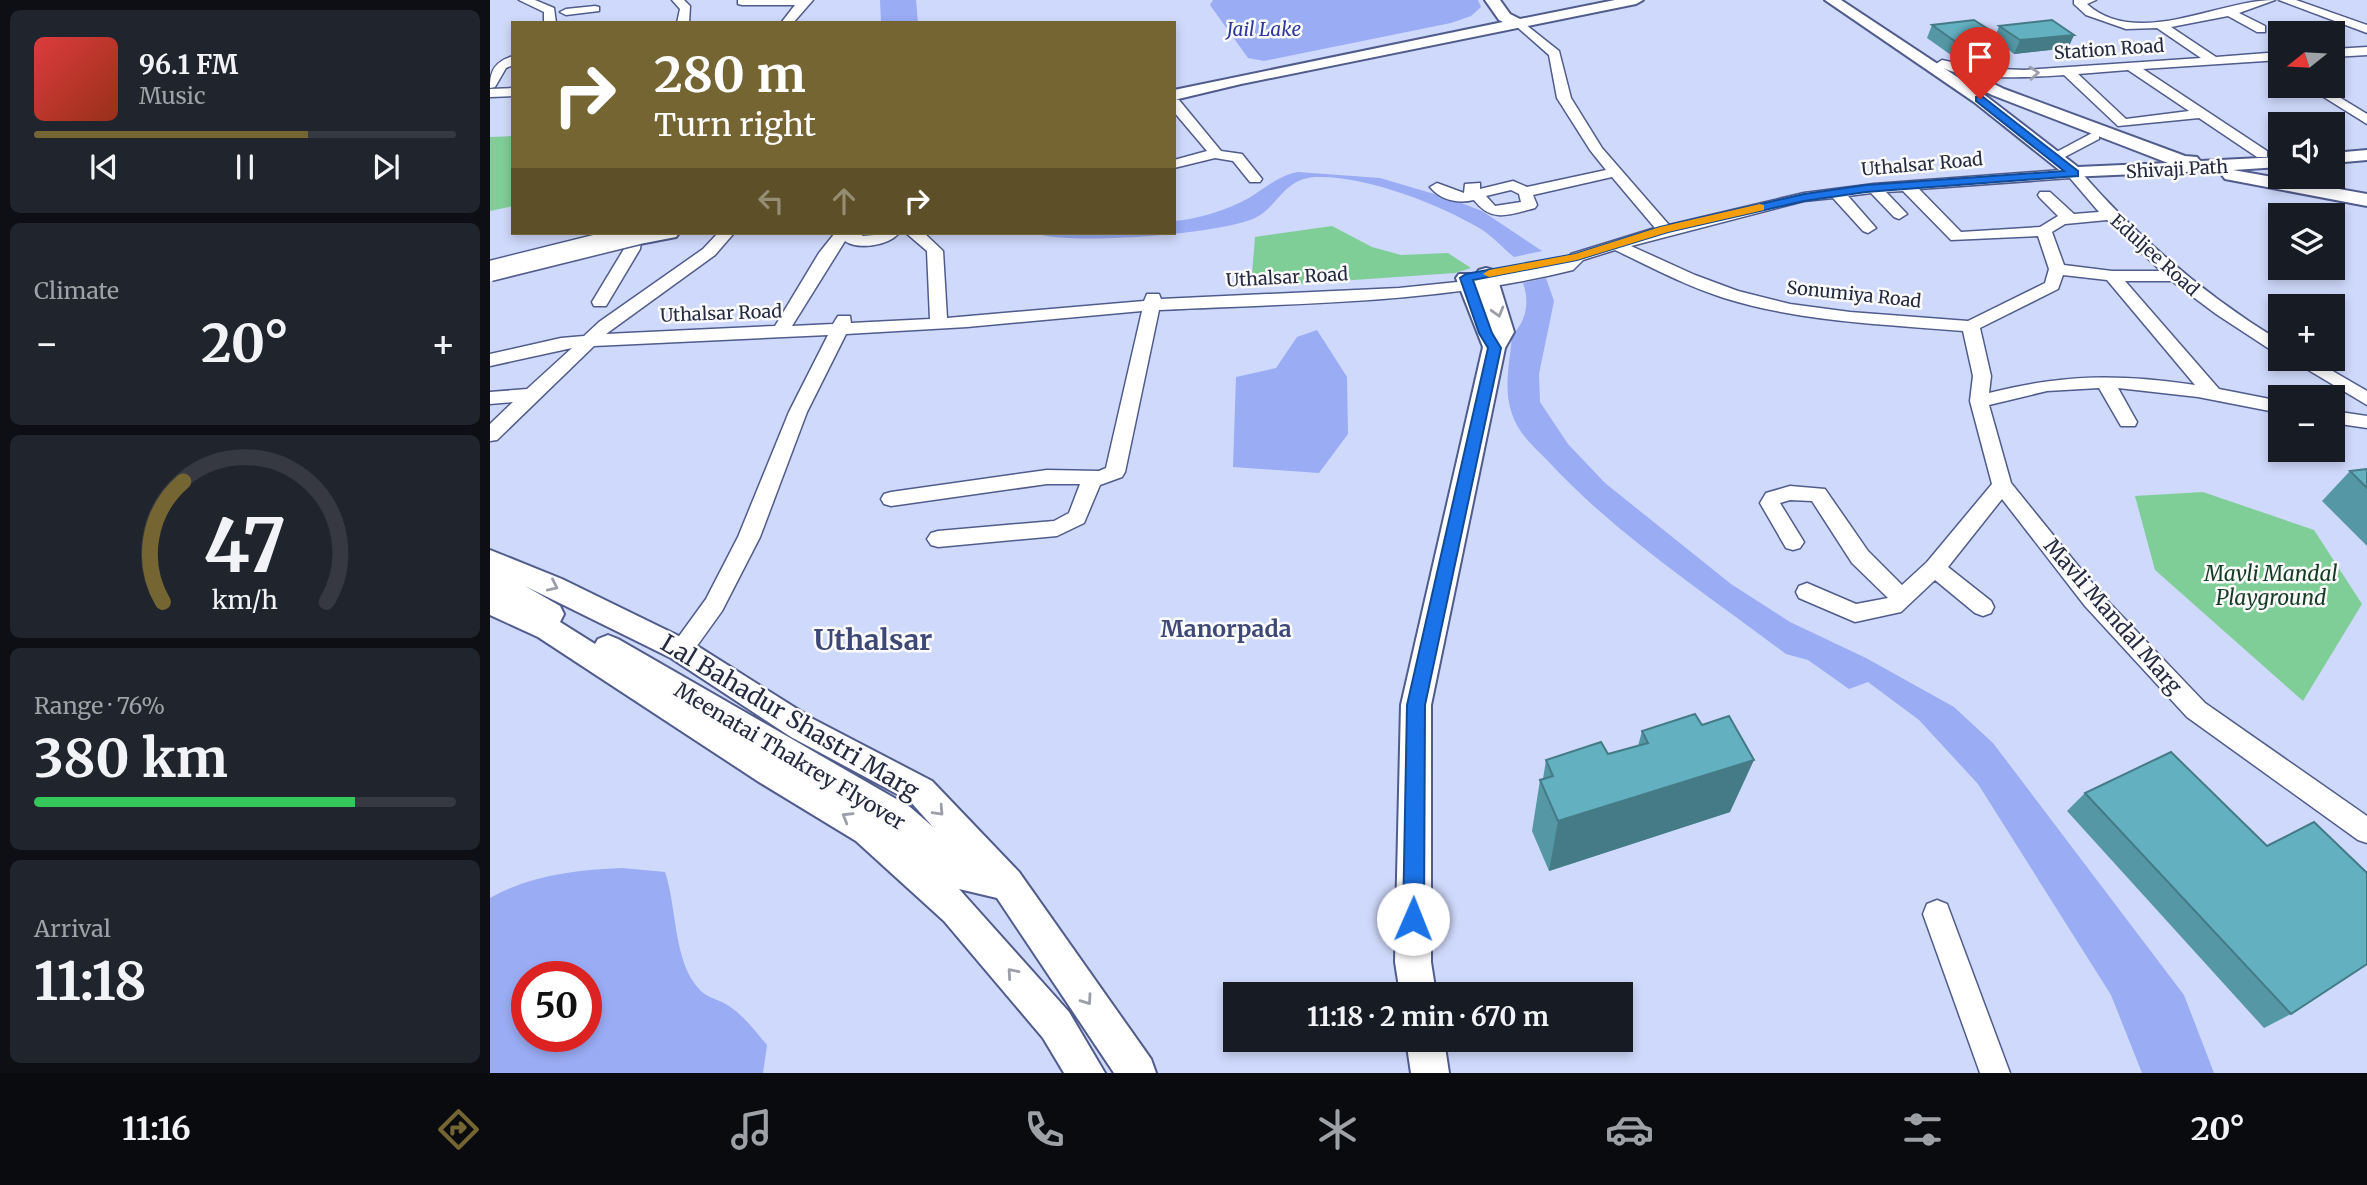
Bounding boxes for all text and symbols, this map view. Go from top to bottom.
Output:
water label: Jail Lake [1225,17,1301,41]
north arrow [2268,21,2345,98]
map controls [2268,21,2345,462]
pin [1950,27,2010,99]
street label: Station Road [2053,34,2165,64]
icon: arrive [1961,38,1999,76]
text: 280 m [654,44,806,105]
text: 96.1 FM [139,48,238,81]
icon: right [539,49,630,140]
one-way arrow [2029,66,2040,81]
text: Music [139,81,206,110]
text: Turn right [654,105,816,145]
button: sound [2268,112,2345,189]
street label: Uthalsar Road [1860,147,1984,181]
icon: previous [85,148,123,186]
icon: pause [226,148,264,186]
icon: next [367,148,405,186]
street label: Shivaji Path [2125,155,2229,183]
icon: left [752,182,790,220]
icon: ahead [825,182,863,220]
icon: right [898,182,936,220]
button: layers [2268,203,2345,280]
street label: Eduljee Road [2106,209,2204,301]
street label: Uthalsar Road [1225,262,1349,292]
street label: Sonumiya Road [1785,275,1923,313]
text: Climate [34,276,119,305]
button: + [2268,294,2345,371]
street label: Uthalsar Road [660,299,783,327]
one-way arrow [1489,306,1504,318]
text: 20° [201,311,289,376]
text: − [34,320,59,367]
text: + [431,320,456,367]
button: − [2268,385,2345,462]
text: 47 [204,501,286,593]
street label: Mavli Mandal Marg [2038,533,2188,699]
park label: Mavli Mandal Playground [2203,560,2338,611]
one-way arrow [546,578,558,592]
text: km/h [212,584,278,616]
district label: Manorpada [1160,614,1292,643]
district label: Uthalsar [814,622,932,658]
street label: Lal Bahadur Shastri Marg [655,628,925,807]
street label: Meenatai Thakrey Flyover [669,676,911,836]
text: Range · 76% [34,691,165,720]
text: 380 km [34,726,228,791]
one-way arrow [930,803,943,816]
one-way arrow [842,813,855,826]
position arrow [1376,882,1450,956]
text: Arrival [34,914,111,943]
text: 11:18 [34,949,147,1014]
speed limit sign: 50 [511,961,602,1052]
one-way arrow [1008,969,1020,982]
one-way arrow [1079,993,1092,1006]
text: 11:18 · 2 min · 670 m [1307,1000,1549,1033]
icon: directions [434,1105,483,1154]
icon: music [727,1105,776,1154]
icon: phone [1020,1105,1069,1154]
icon: climate [1313,1105,1362,1154]
icon: car [1605,1105,1654,1154]
icon: filters [1898,1105,1947,1154]
text: 11:16 [122,1109,191,1149]
text: 20° [2191,1109,2245,1149]

